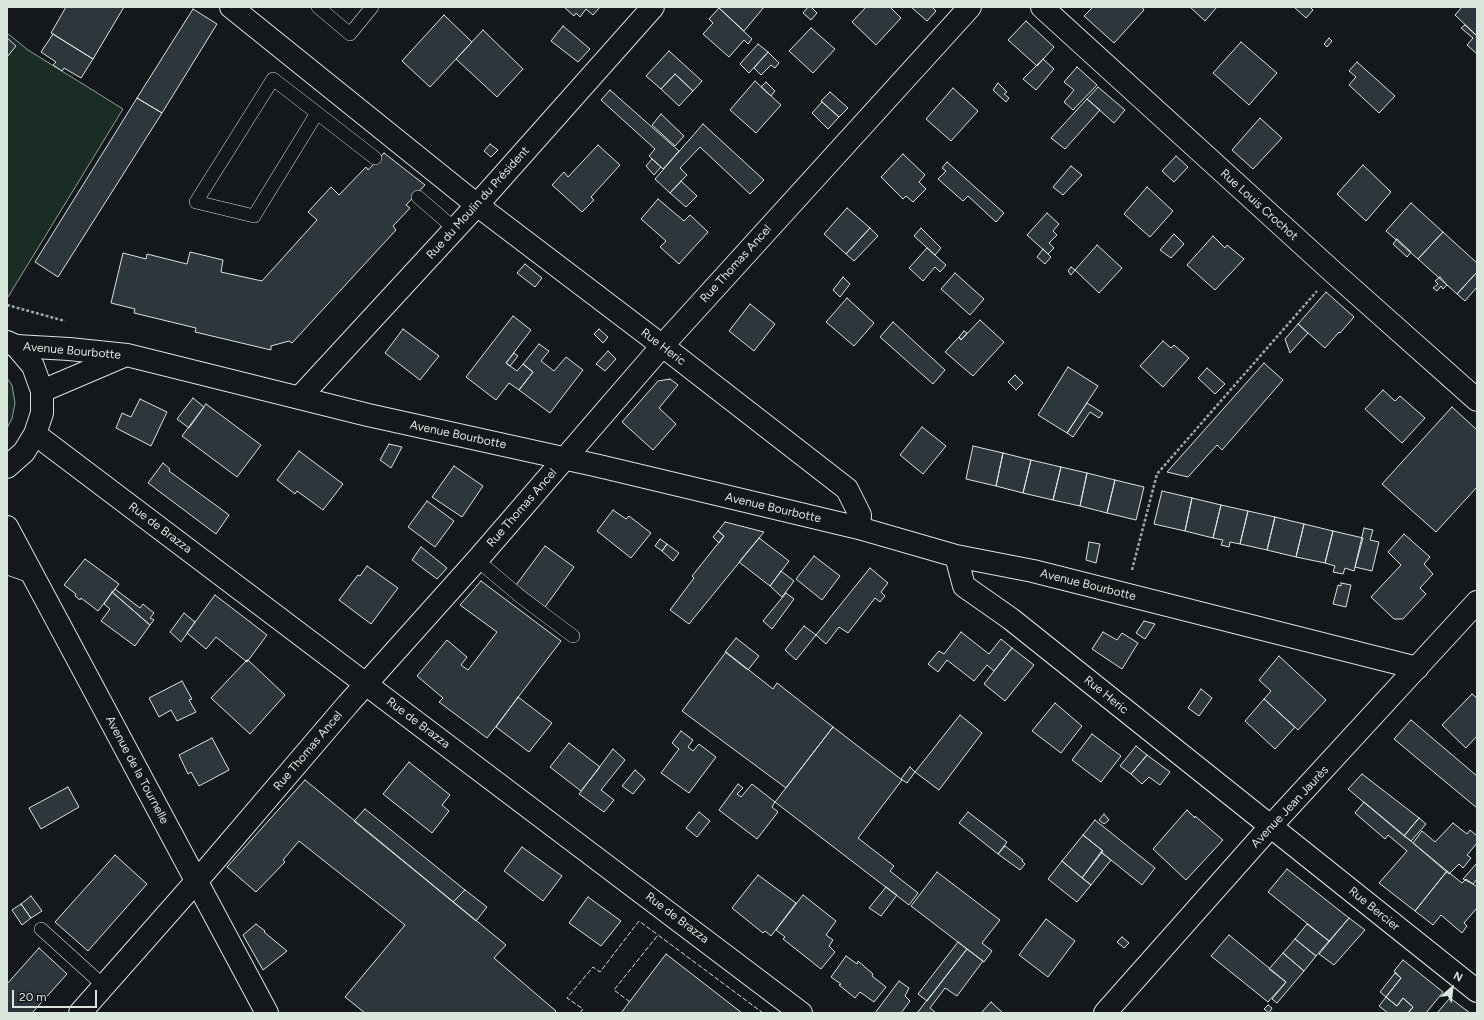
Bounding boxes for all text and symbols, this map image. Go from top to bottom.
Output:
street label: Rue du Moulin du Président [424,144,532,262]
street label: Rue Louis Crochot [1217,166,1301,244]
street label: Rue Thomas Ancel [697,222,775,306]
street label: Rue Heric [638,325,688,369]
street label: Avenue Bourbotte [22,340,122,362]
street label: Avenue Bourbotte [408,418,508,452]
street label: Rue Thomas Ancel [484,466,560,550]
street label: Avenue Bourbotte [724,490,822,526]
street label: Rue de Brazza [125,499,195,557]
street label: Avenue Bourbotte [1039,566,1137,604]
street label: Rue Heric [1081,673,1131,717]
street label: Rue de Brazza [383,694,453,752]
street label: Rue Thomas Ancel [271,708,345,794]
street label: Avenue de la Tournelle [102,713,172,827]
street label: Avenue Jean Jaurès [1248,763,1332,851]
street label: Rue Bercier [1346,884,1402,934]
street label: Rue de Brazza [642,889,712,947]
north arrow [1432,968,1472,1008]
text: N [1451,969,1465,985]
scale bar [14,982,99,1008]
text: 20 m [19,990,47,1004]

